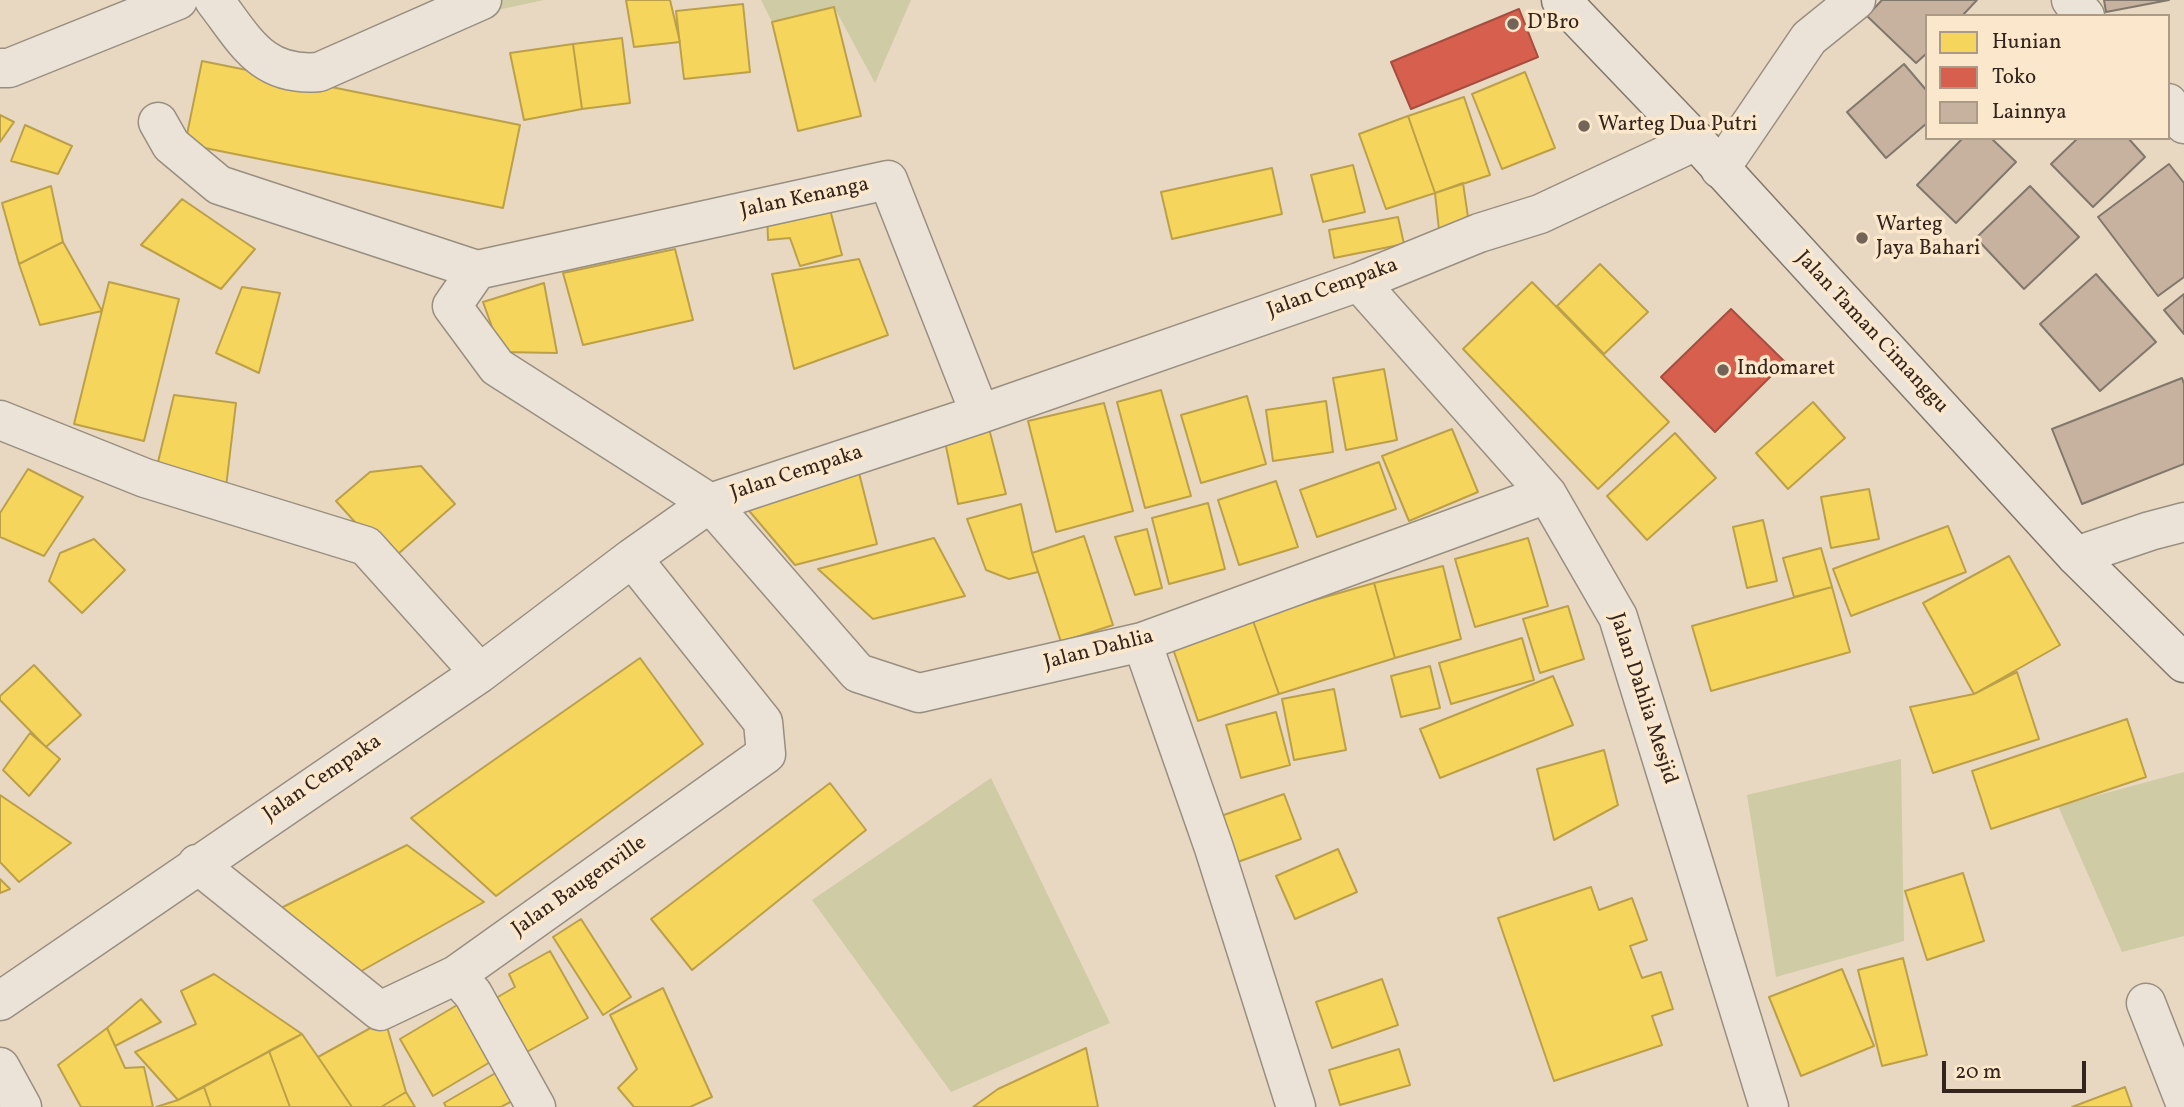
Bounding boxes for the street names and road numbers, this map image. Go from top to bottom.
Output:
street label: Jalan Kenanga [738,173,872,225]
street label: Jalan Taman Cimanggu [1789,247,1953,419]
street label: Jalan Cempaka [1264,254,1402,324]
street label: Jalan Cempaka [728,441,866,507]
street label: Jalan Dahlia Mesjid [1602,610,1682,788]
street label: Jalan Dahlia [1042,625,1156,677]
street label: Jalan Cempaka [259,730,387,828]
street label: Jalan Baugenville [508,831,652,943]

